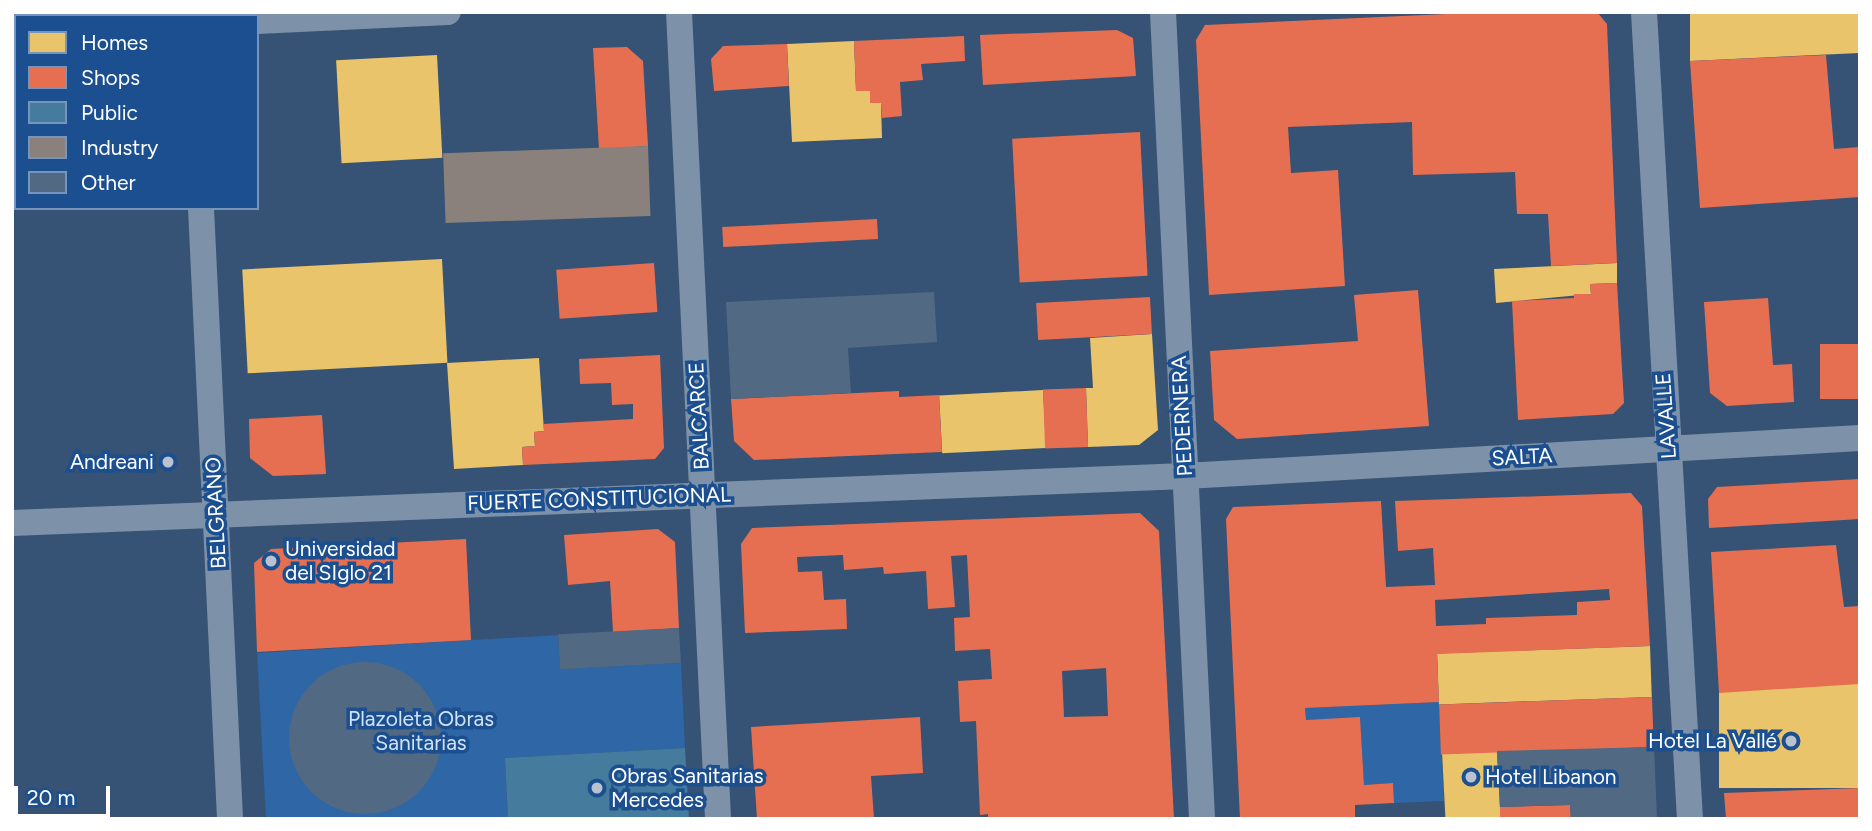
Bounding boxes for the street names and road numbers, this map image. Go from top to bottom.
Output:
street label: PEDERNERA [1166,355,1198,477]
street label: BALCARCE [684,361,714,471]
street label: LAVALLE [1650,372,1682,460]
street label: SALTA [1491,443,1553,471]
street label: BELGRANO [200,456,232,570]
street label: FUERTE CONSTITUCIONAL [467,482,731,516]

